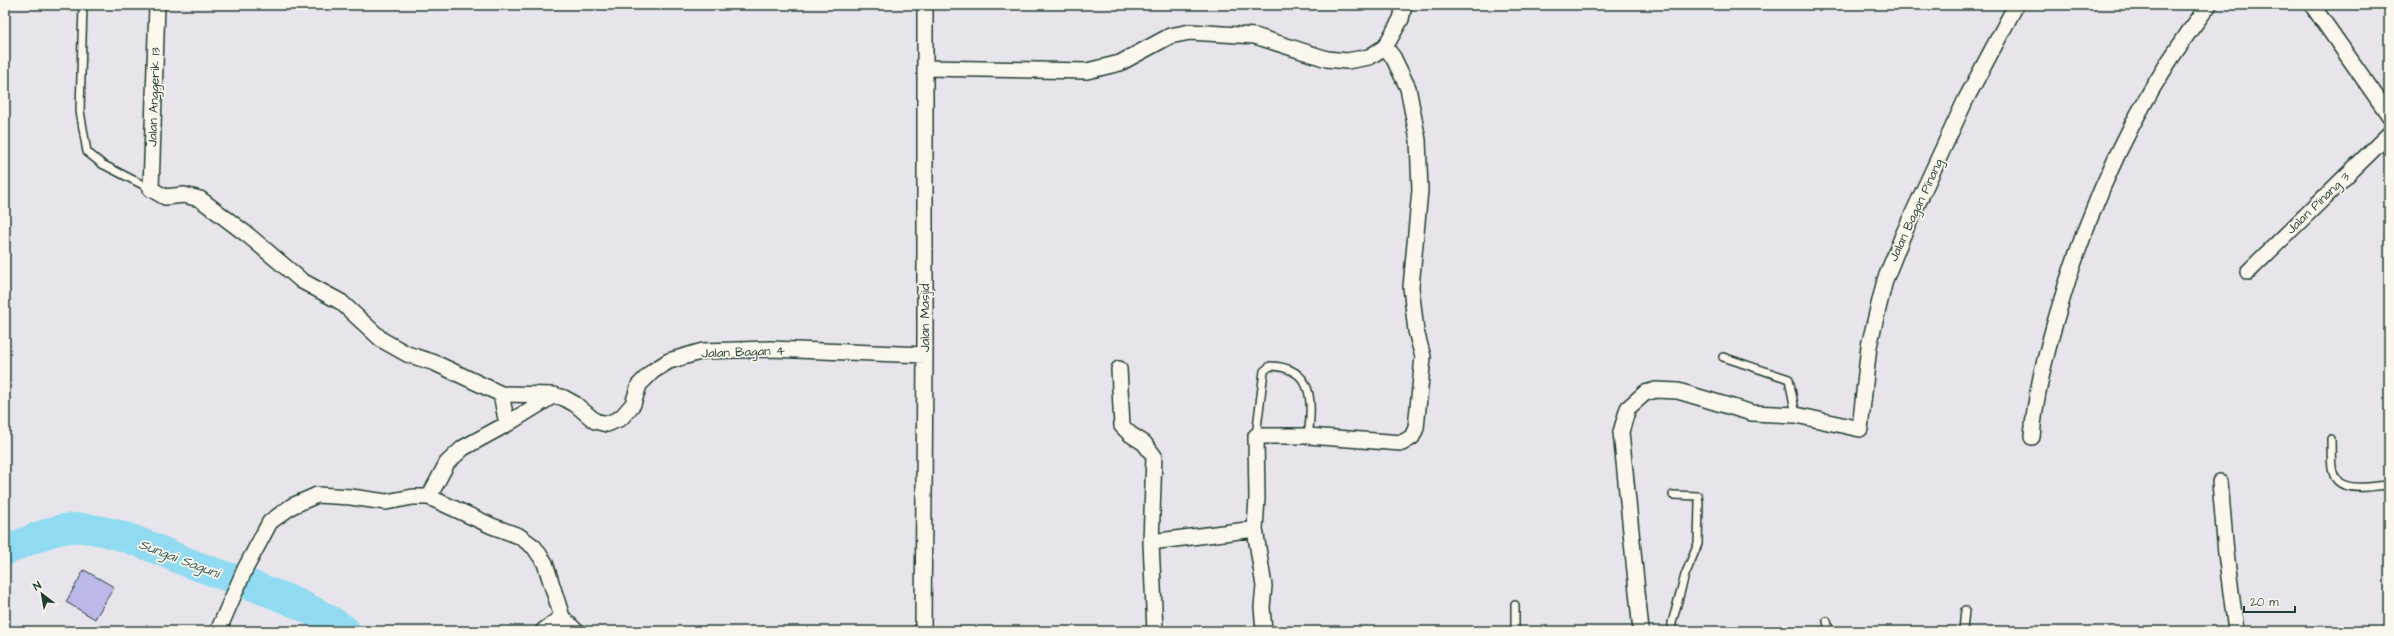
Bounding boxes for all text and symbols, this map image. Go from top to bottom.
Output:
street label: Jalan Anggerik 13 [143,46,166,147]
street label: Jalan Bagan Pinang [1884,155,1949,265]
street label: Jalan Pinang 3 [2282,168,2355,239]
street label: Jalan Masjid [916,283,934,352]
street label: Jalan Bagan 4 [701,342,785,363]
water label: Sungai Saguni [136,534,224,584]
north arrow [22,574,62,614]
text: N [30,578,44,594]
scale bar [2244,588,2295,614]
text: 20 m [2250,594,2279,611]

